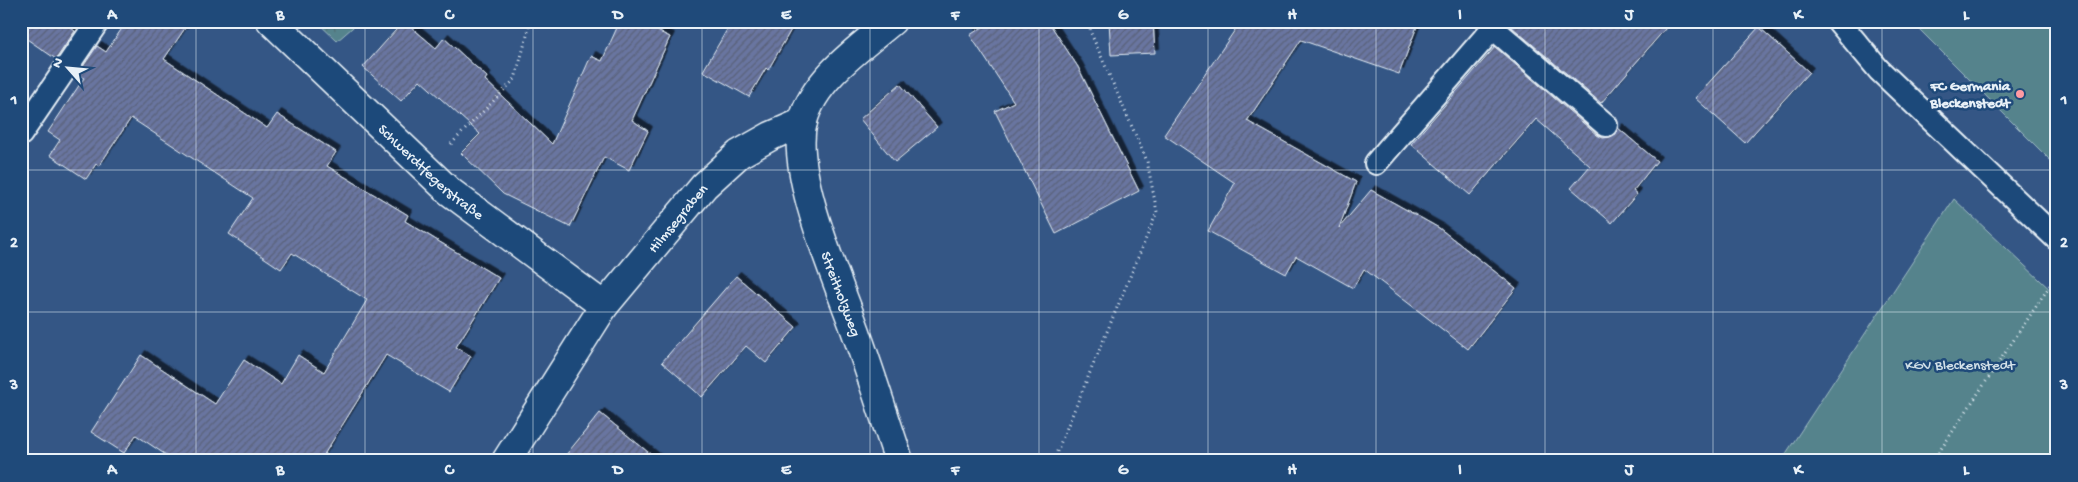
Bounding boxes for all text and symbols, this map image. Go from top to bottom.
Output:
text: A [106,7,118,26]
text: B [275,7,285,26]
text: C [444,7,455,26]
text: D [611,7,624,26]
text: E [781,7,792,26]
text: F [950,7,961,26]
text: G [1118,7,1129,26]
text: H [1287,7,1297,26]
text: I [1458,7,1462,26]
text: J [1624,7,1635,26]
text: K [1793,7,1805,26]
text: L [1963,7,1970,26]
north arrow [42,42,92,92]
text: N [49,55,68,71]
place label: FC Germania Bleckenstedt [1929,78,2012,113]
marker: FC Germania Bleckenstedt [2014,88,2026,100]
text: 1 [10,92,17,111]
text: 1 [2060,92,2067,111]
street label: Schwerdtfegerstraße [373,121,487,225]
street label: Hilmsegraben [645,181,713,257]
text: 2 [10,235,18,254]
text: 2 [2060,235,2068,254]
street label: Streitholzweg [816,249,864,339]
park label: KGV Bleckenstedt [1905,357,2017,375]
text: 3 [9,377,18,396]
text: 3 [2059,377,2068,396]
text: A [106,462,118,481]
text: B [275,462,285,481]
text: C [444,462,455,481]
text: D [611,462,624,481]
text: E [781,462,792,481]
text: F [950,462,961,481]
text: G [1118,462,1129,481]
text: H [1287,462,1297,481]
text: I [1458,462,1462,481]
text: J [1624,462,1635,481]
text: K [1793,462,1805,481]
text: L [1963,462,1970,481]

